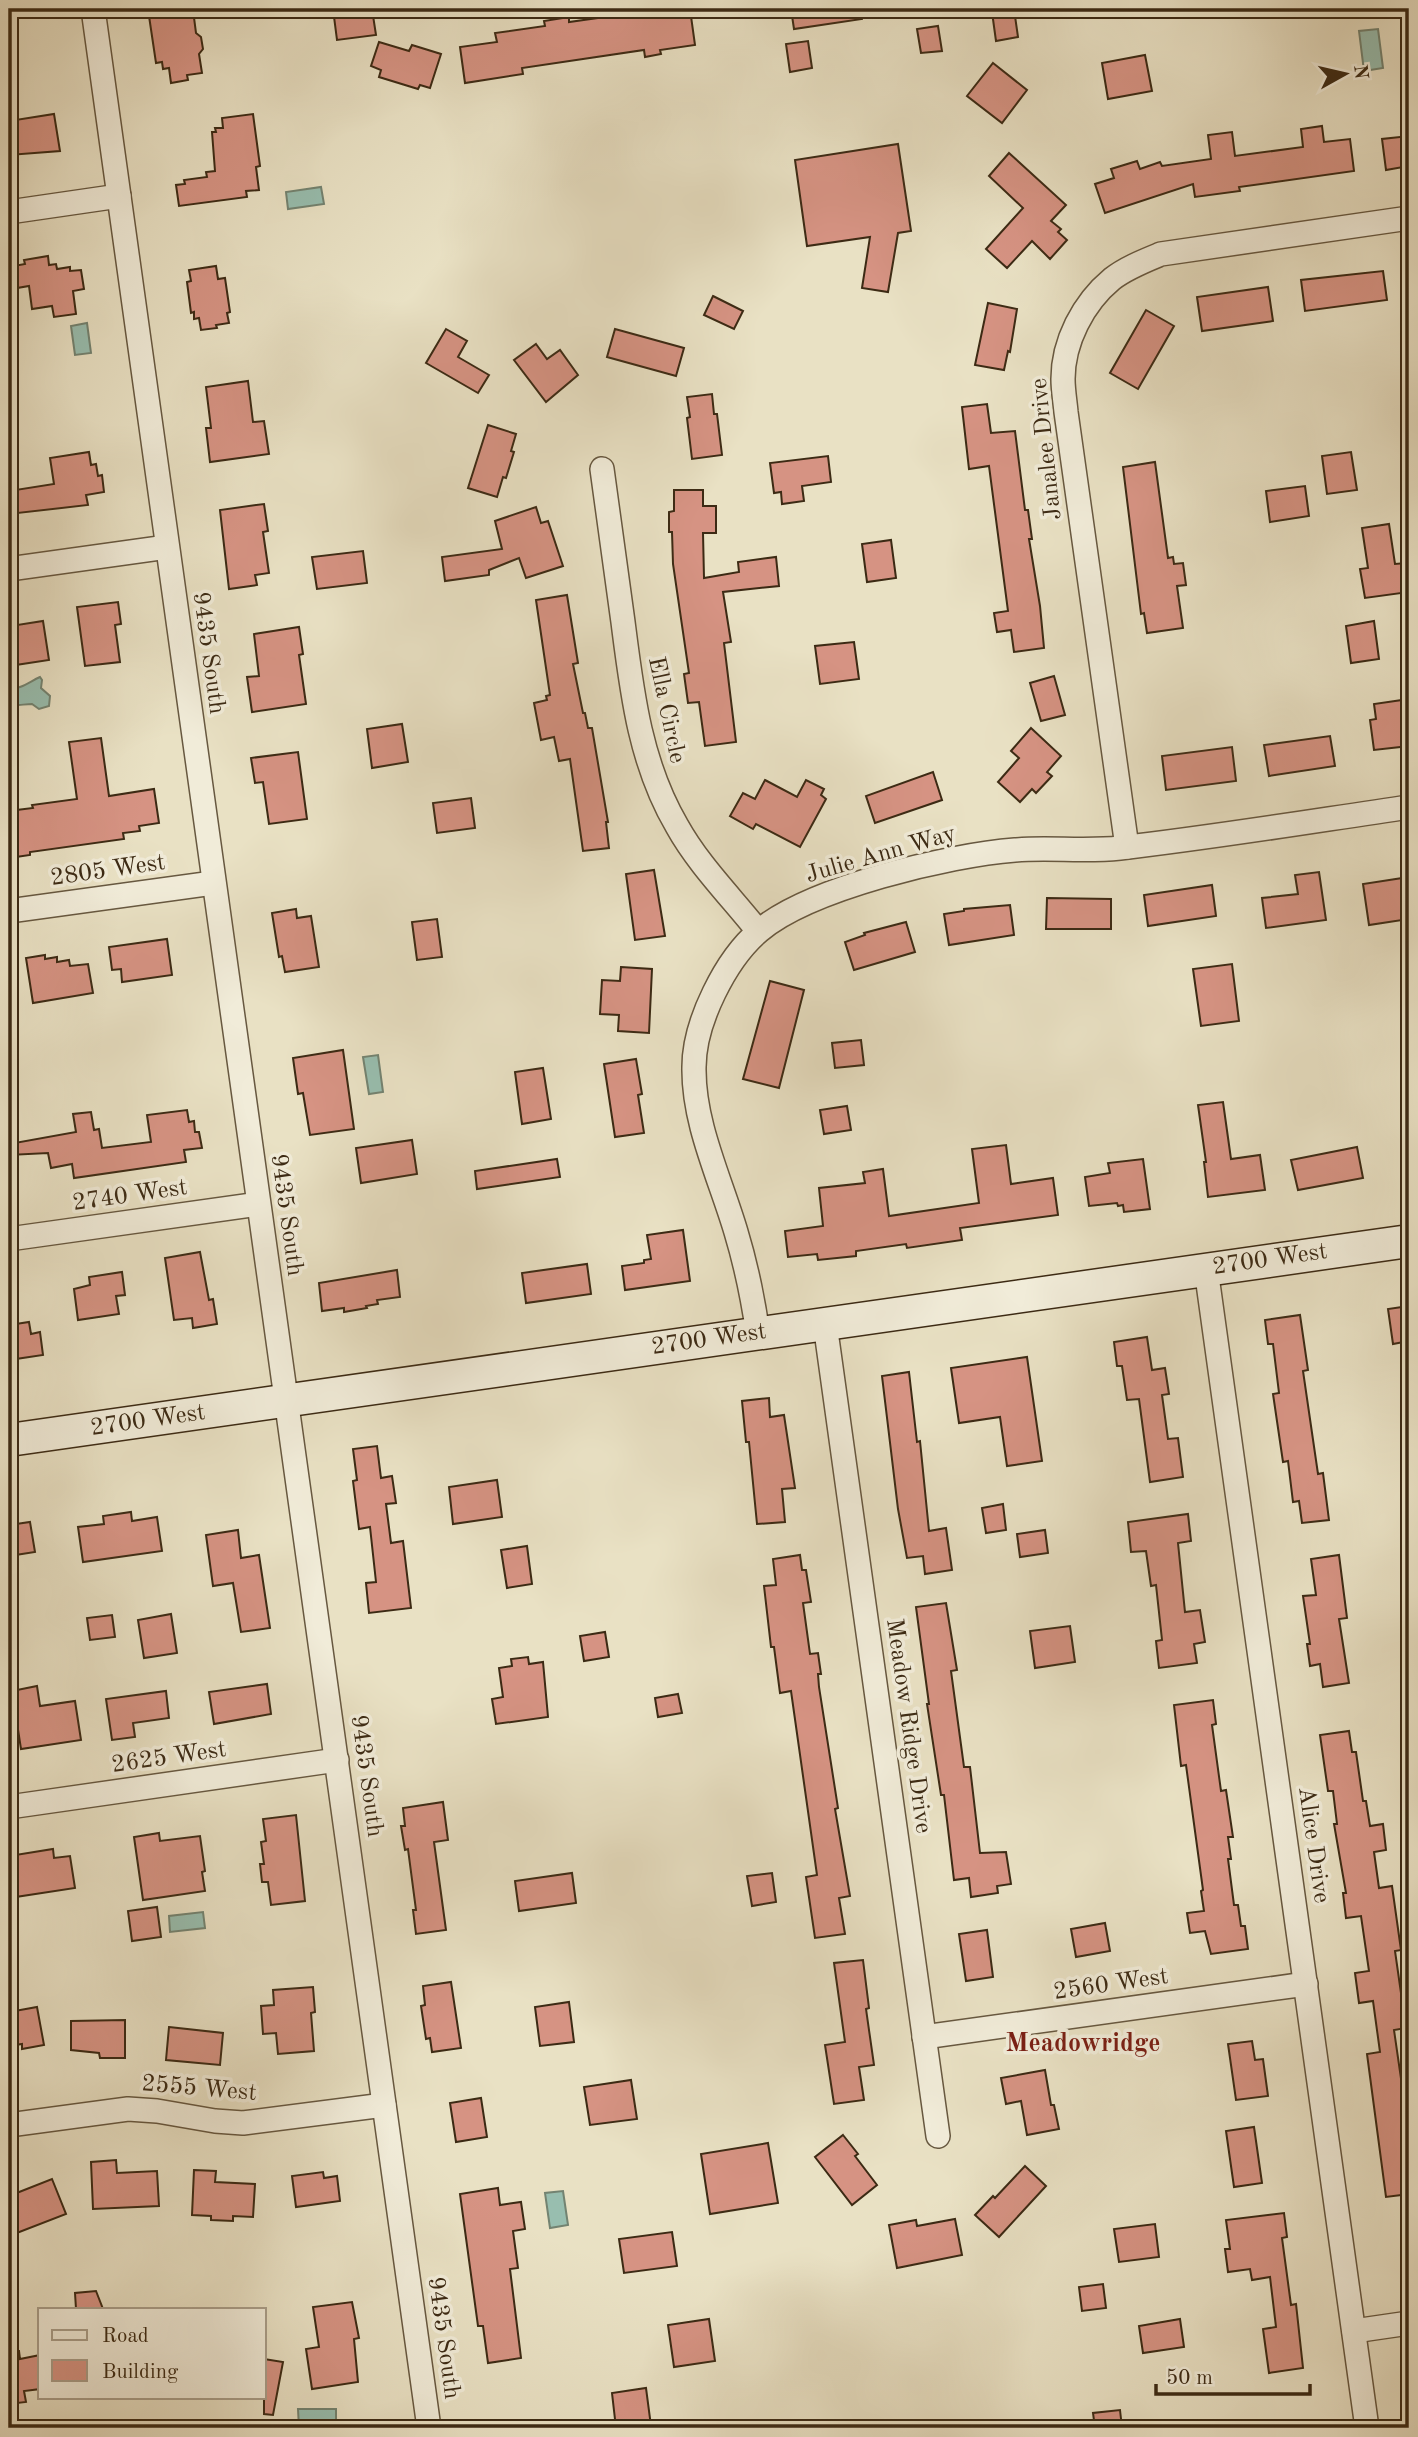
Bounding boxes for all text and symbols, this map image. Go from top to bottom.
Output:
north arrow [1310,38,1380,108]
text: N [1349,63,1370,81]
street label: Janalee Drive [1028,377,1066,521]
street label: 9435 South [188,590,228,716]
street label: Ella Circle [643,654,689,766]
street label: Julie Ann Way [803,822,959,888]
street label: 2805 West [49,851,167,891]
street label: 9435 South [266,1152,306,1278]
street label: 2740 West [71,1176,189,1216]
street label: 2700 West [1211,1240,1329,1280]
street label: 2700 West [650,1320,768,1360]
street label: 2700 West [89,1401,207,1441]
street label: Meadow Ridge Drive [881,1617,935,1835]
street label: 9435 South [346,1713,386,1839]
street label: 2625 West [110,1738,228,1778]
street label: Alice Drive [1293,1785,1333,1905]
street label: 2560 West [1052,1965,1170,2005]
district label: Meadowridge [1005,2031,1161,2057]
street label: 2555 West [140,2072,258,2106]
street label: 9435 South [423,2275,463,2401]
legend [38,2308,266,2398]
text: Road [102,2326,149,2347]
scale bar [1156,2353,1310,2397]
text: Building [102,2362,179,2383]
text: 50 m [1166,2368,1213,2389]

